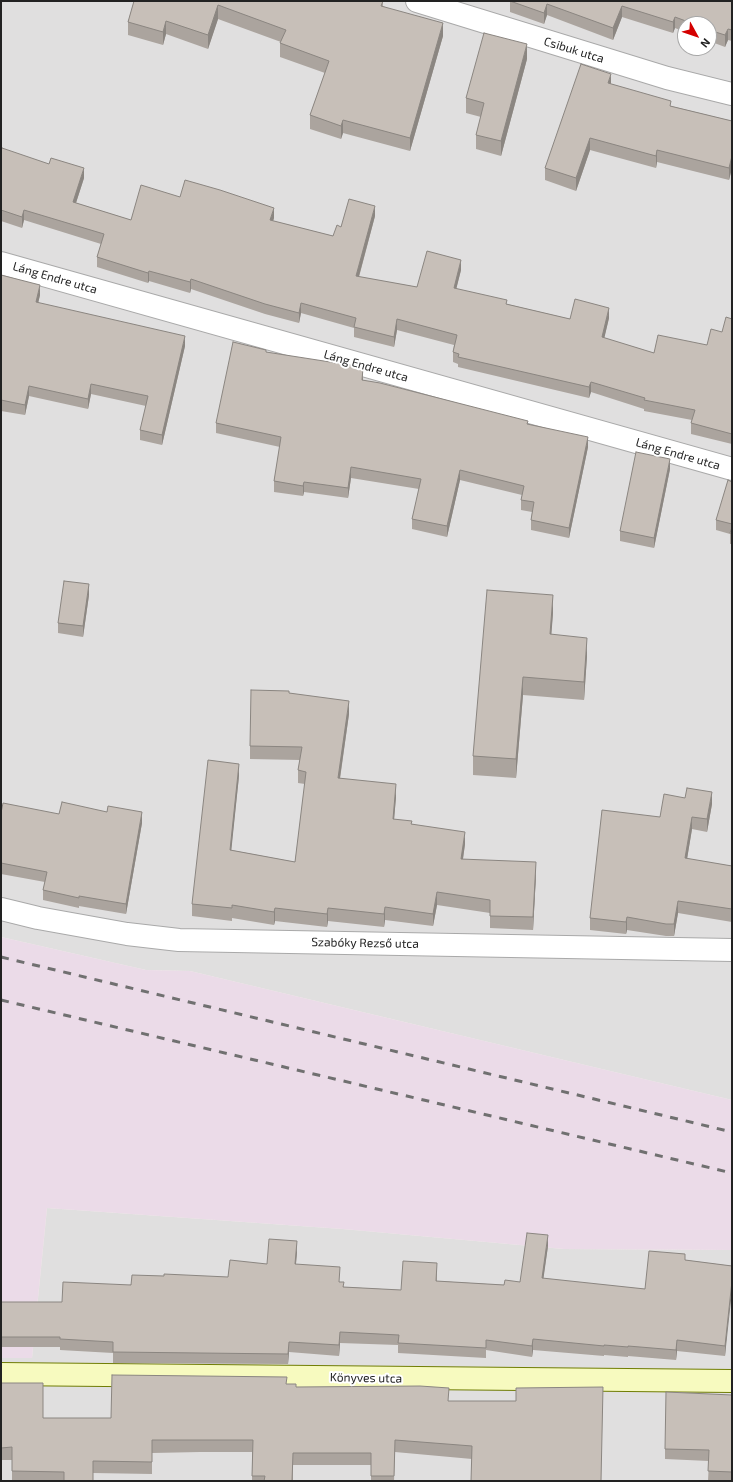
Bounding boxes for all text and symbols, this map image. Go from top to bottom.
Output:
north arrow [677,16,717,56]
street label: Csibuk utca [542,34,606,66]
text: N [698,36,713,51]
street label: Láng Endre utca [11,259,99,297]
street label: Láng Endre utca [322,347,410,385]
street label: Láng Endre utca [634,435,722,473]
street label: Szabóky Rezső utca [311,935,419,951]
street label: Könyves utca [330,1370,402,1386]

